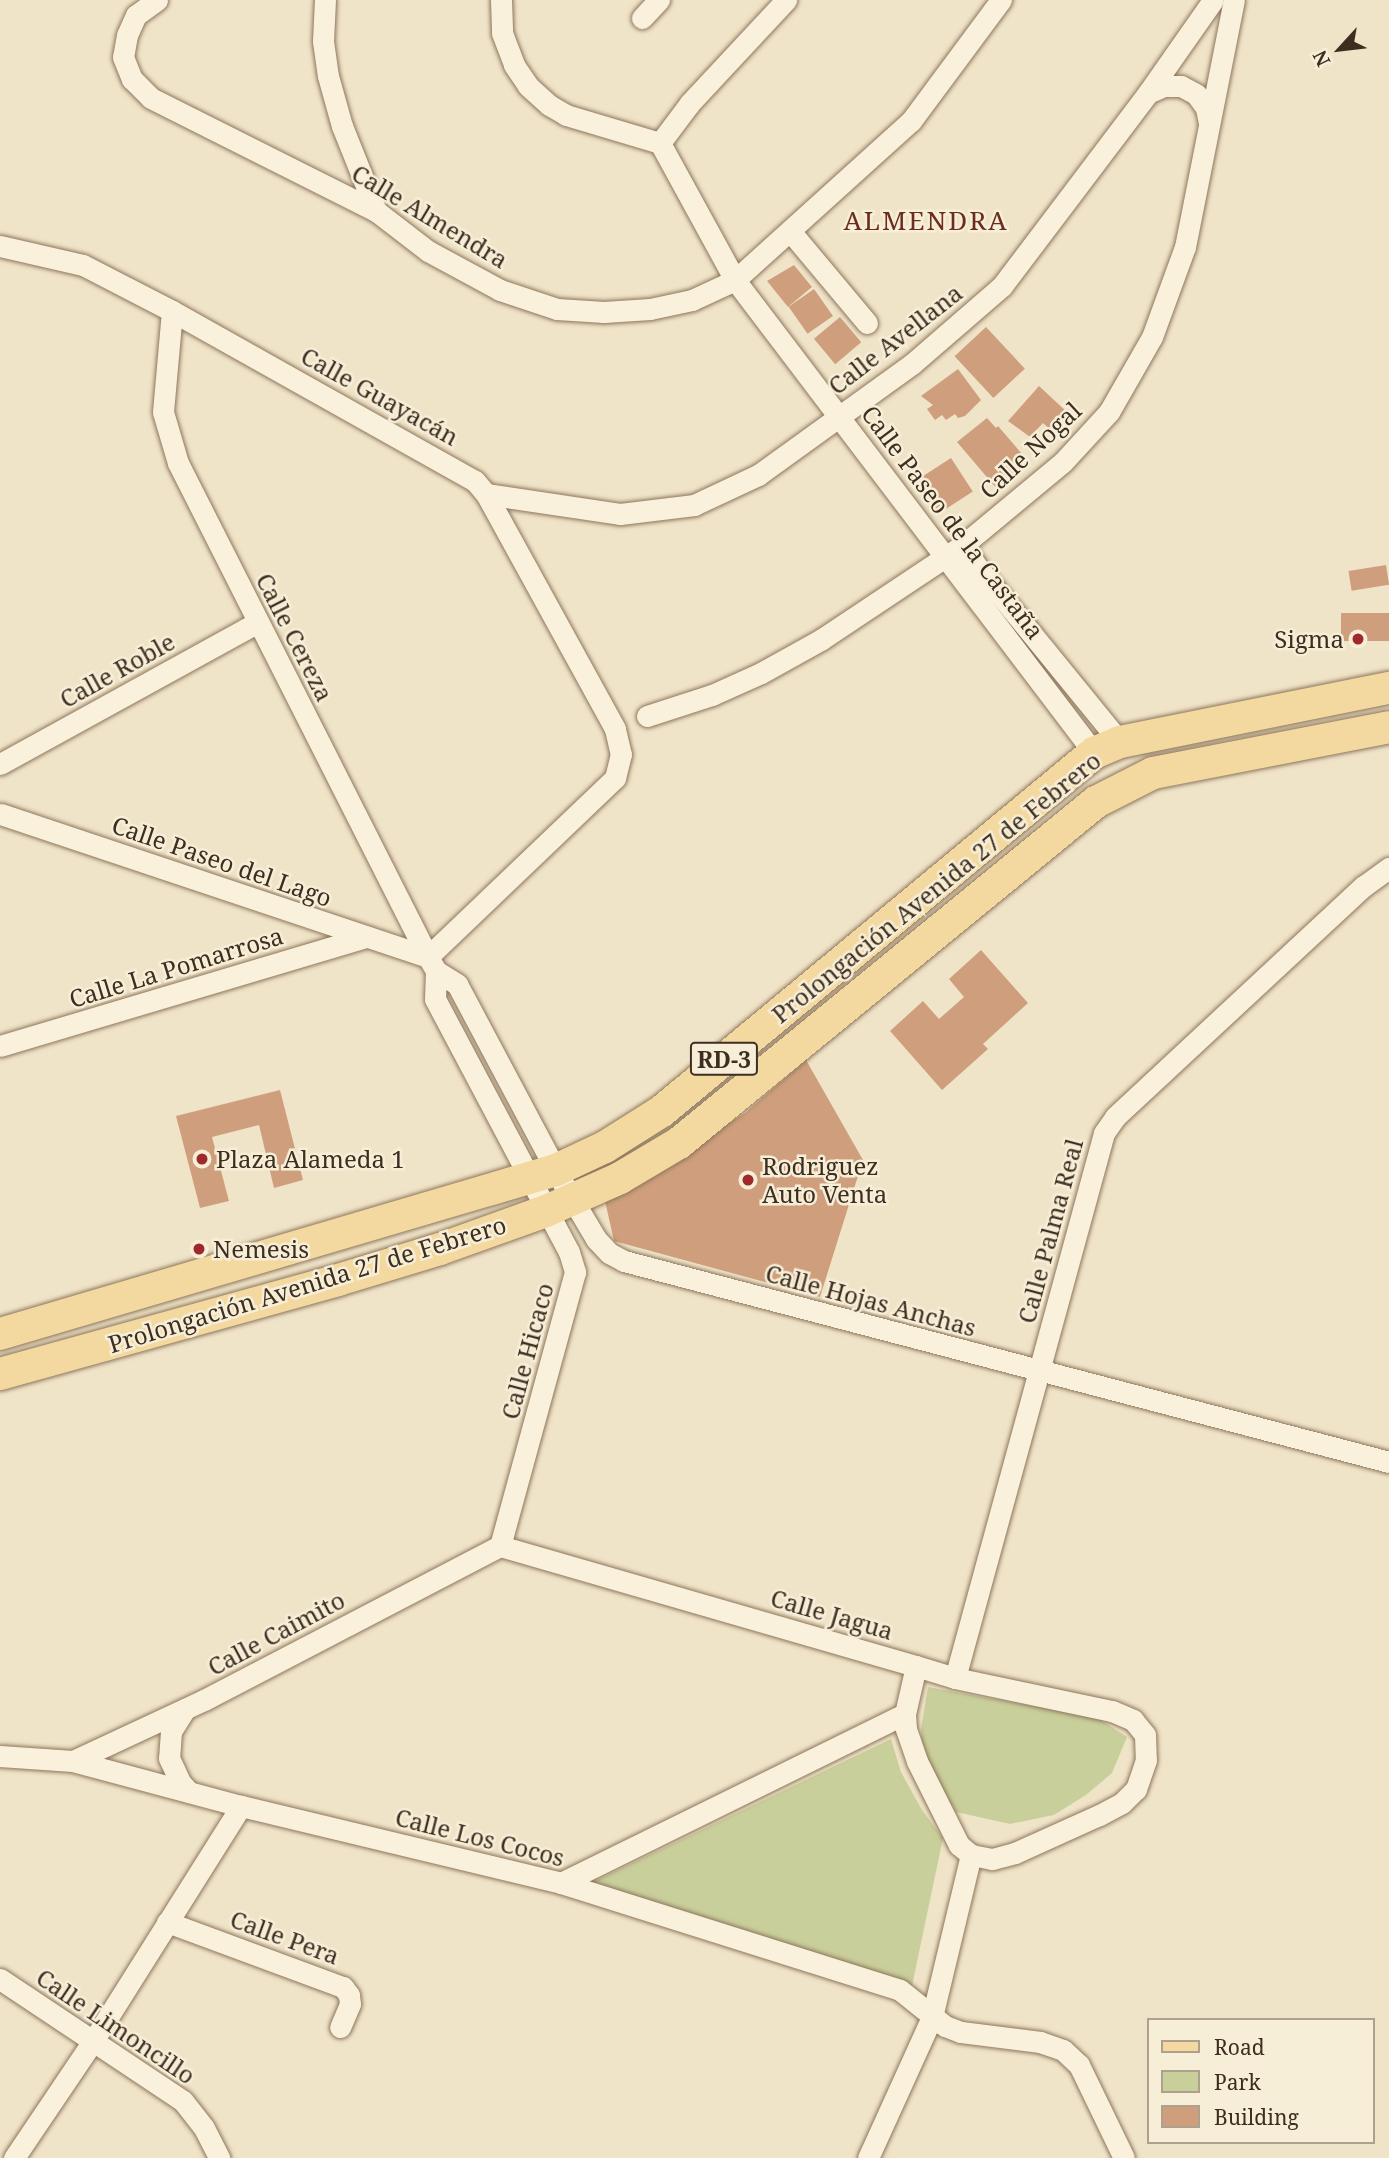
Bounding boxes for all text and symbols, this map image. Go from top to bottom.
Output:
north arrow [1305,14,1375,84]
text: N [1306,46,1336,71]
street label: Calle Almendra [347,158,513,274]
district label: ALMENDRA [844,205,1008,237]
street label: Calle Avellana [822,278,968,400]
street label: Calle Guayacán [296,341,464,451]
street label: Calle Nogal [973,396,1087,504]
street label: Calle Paseo de la Castaña [856,400,1050,644]
street label: Calle Cereza [250,568,340,706]
place label: Sigma [1274,625,1344,653]
street label: Calle Roble [55,627,179,713]
marker: Sigma [1350,631,1366,647]
street label: Prolongación Avenida 27 de Febrero [766,745,1106,1029]
street label: Calle Paseo del Lago [108,810,336,912]
street label: Calle La Pomarrosa [66,921,286,1013]
road number: RD-3 [689,1040,759,1078]
street label: Calle Palma Real [1012,1136,1088,1326]
place label: Plaza Alameda 1 [216,1145,405,1173]
marker: Plaza Alameda 1 [194,1151,210,1167]
place label: Rodriguez Auto Venta [762,1152,887,1208]
marker: Rodriguez Auto Venta [740,1172,756,1188]
street label: Prolongación Avenida 27 de Febrero [104,1210,510,1358]
place label: Nemesis [213,1235,309,1263]
marker: Nemesis [191,1241,207,1257]
street label: Calle Hojas Anchas [763,1258,979,1342]
street label: Calle Hicaco [495,1280,559,1422]
street label: Calle Jagua [767,1583,897,1645]
street label: Calle Caimito [203,1585,349,1681]
street label: Calle Los Cocos [393,1802,567,1872]
street label: Calle Pera [227,1904,343,1970]
street label: Calle Limoncillo [31,1962,201,2090]
legend [1148,2018,1375,2144]
text: Road [1214,2033,1265,2061]
text: Park [1214,2068,1261,2096]
text: Building [1214,2103,1299,2131]

